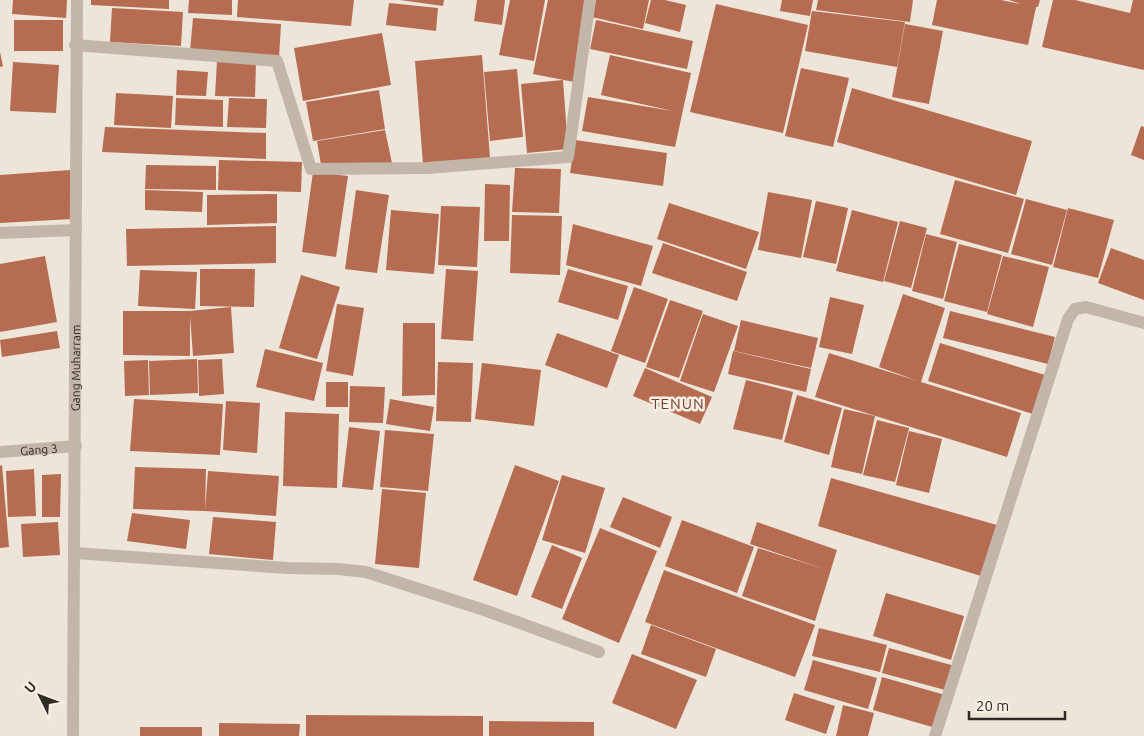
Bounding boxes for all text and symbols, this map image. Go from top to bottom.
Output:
street label: Gang Muharram [68,325,82,411]
district label: TENUN [651,395,705,412]
street label: Gang 3 [20,441,58,457]
north arrow [15,671,65,721]
text: U [21,678,40,696]
scale bar [969,688,1065,720]
text: 20 m [976,697,1009,714]

